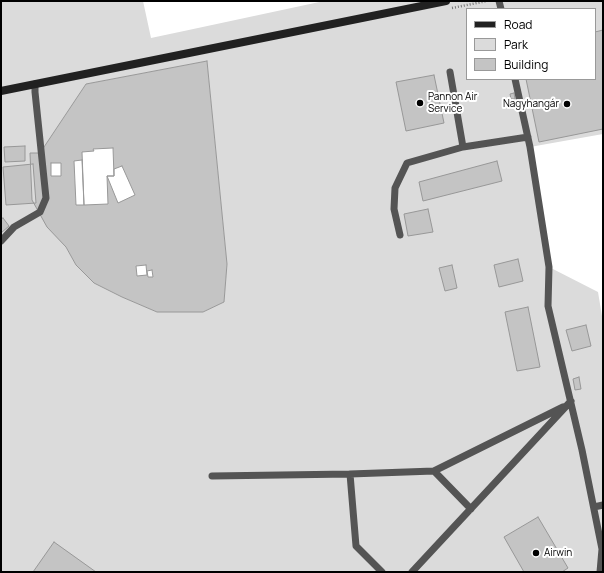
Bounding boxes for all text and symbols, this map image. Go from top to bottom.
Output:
legend [466,8,596,80]
text: Road [504,16,532,33]
text: Park [504,36,528,53]
text: Building [504,56,548,73]
place label: Pannon Air Service [428,91,477,114]
marker: Pannon Air Service [415,98,425,108]
place label: Nagyhangár [503,98,559,110]
marker: Nagyhangár [562,99,572,109]
place label: Airwin [544,547,572,559]
marker: Airwin [531,548,541,558]

